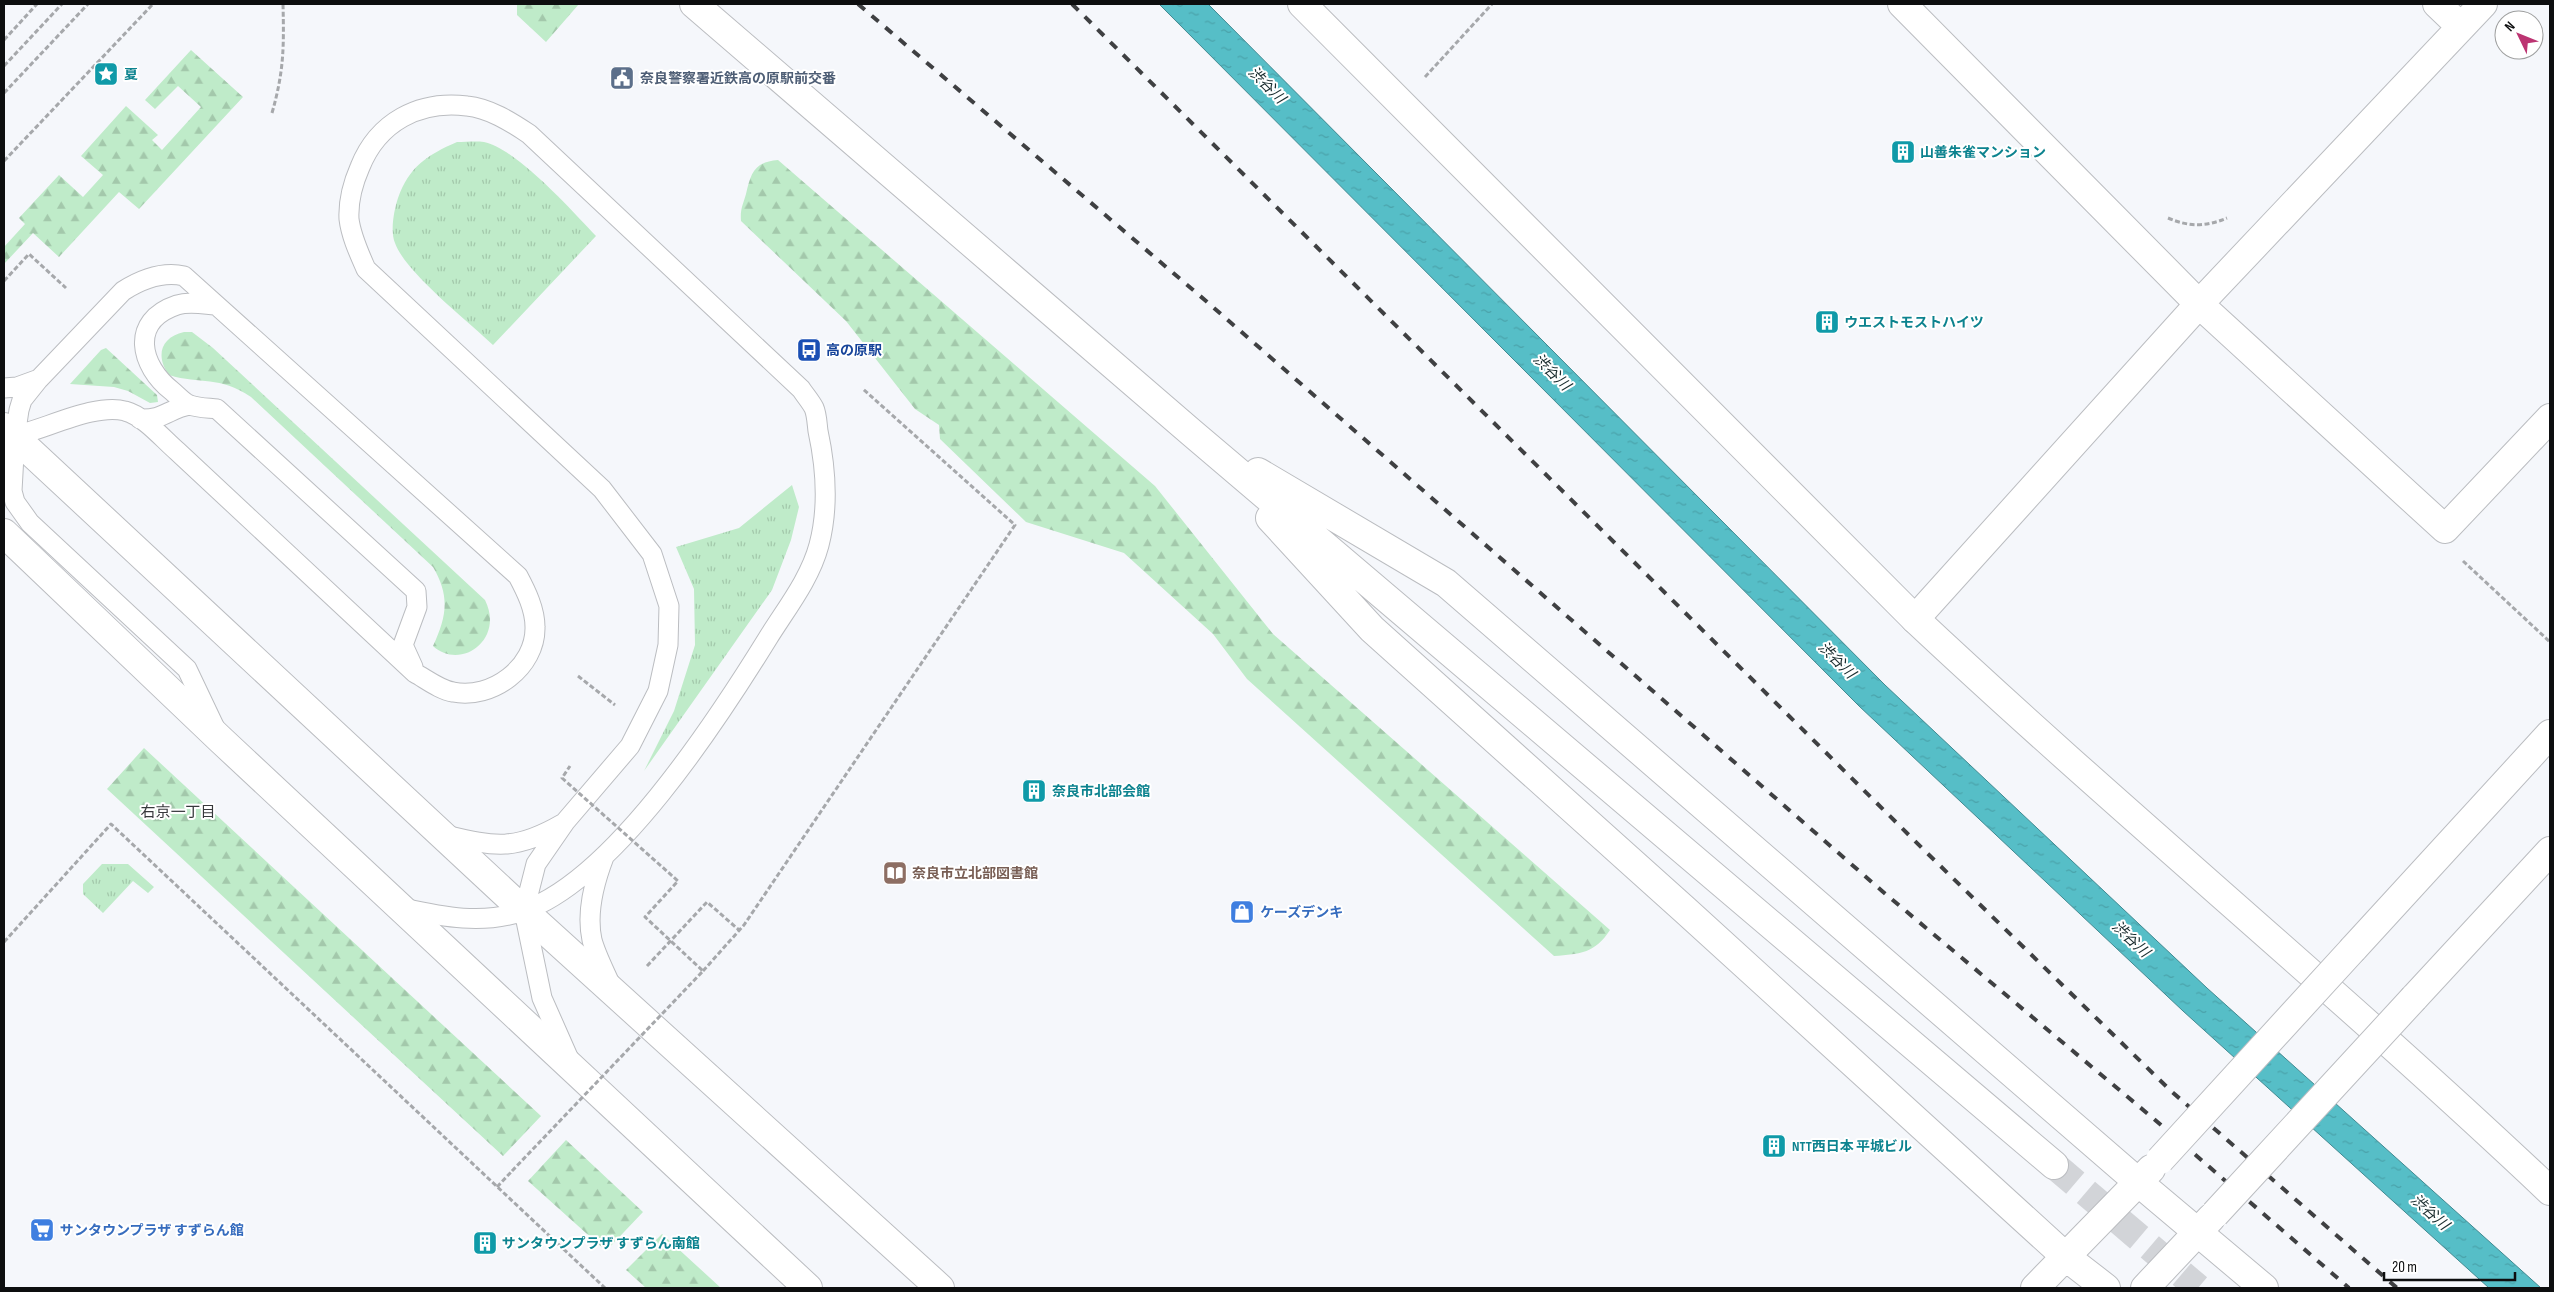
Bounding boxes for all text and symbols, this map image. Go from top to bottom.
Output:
north arrow [2494,10,2544,60]
text: N [2501,18,2519,35]
place icon: 夏 [93,61,119,87]
water label: 渋谷川 [1244,63,1291,109]
public building icon: 奈良警察署近鉄高の原駅前交番 [609,65,635,91]
place label: 夏 [124,66,138,83]
place label: 奈良警察署近鉄高の原駅前交番 [640,70,836,87]
building icon: 山善朱雀マンション [1890,139,1916,165]
place label: 山善朱雀マンション [1920,144,2046,161]
building icon: ウエストモストハイツ [1814,309,1840,335]
place label: ウエストモストハイツ [1844,314,1984,331]
bus stop icon: 高の原駅 [796,337,822,363]
place label: 高の原駅 [826,342,882,359]
water label: 渋谷川 [1529,350,1576,396]
water label: 渋谷川 [1814,638,1861,684]
building icon: 奈良市北部会館 [1021,778,1047,804]
place label: 奈良市北部会館 [1052,783,1150,800]
district label: 右京一丁目 [140,803,216,822]
library icon: 奈良市立北部図書館 [882,860,908,886]
place label: 奈良市立北部図書館 [912,865,1038,882]
shop icon: ケーズデンキ [1229,899,1255,925]
place label: ケーズデンキ [1260,904,1343,921]
water label: 渋谷川 [2108,917,2155,963]
building icon: NTT西日本 平城ビル [1761,1133,1787,1159]
place label: NTT西日本 平城ビル [1792,1138,1912,1155]
water label: 渋谷川 [2407,1190,2454,1236]
supermarket icon: サンタウンプラザ すずらん館 [29,1217,55,1243]
place label: サンタウンプラザ すずらん館 [60,1222,244,1239]
building icon: サンタウンプラザ すずらん南館 [472,1230,498,1256]
place label: サンタウンプラザ すずらん南館 [502,1235,700,1252]
scale bar [2384,1250,2515,1282]
text: 20 m [2392,1258,2417,1277]

